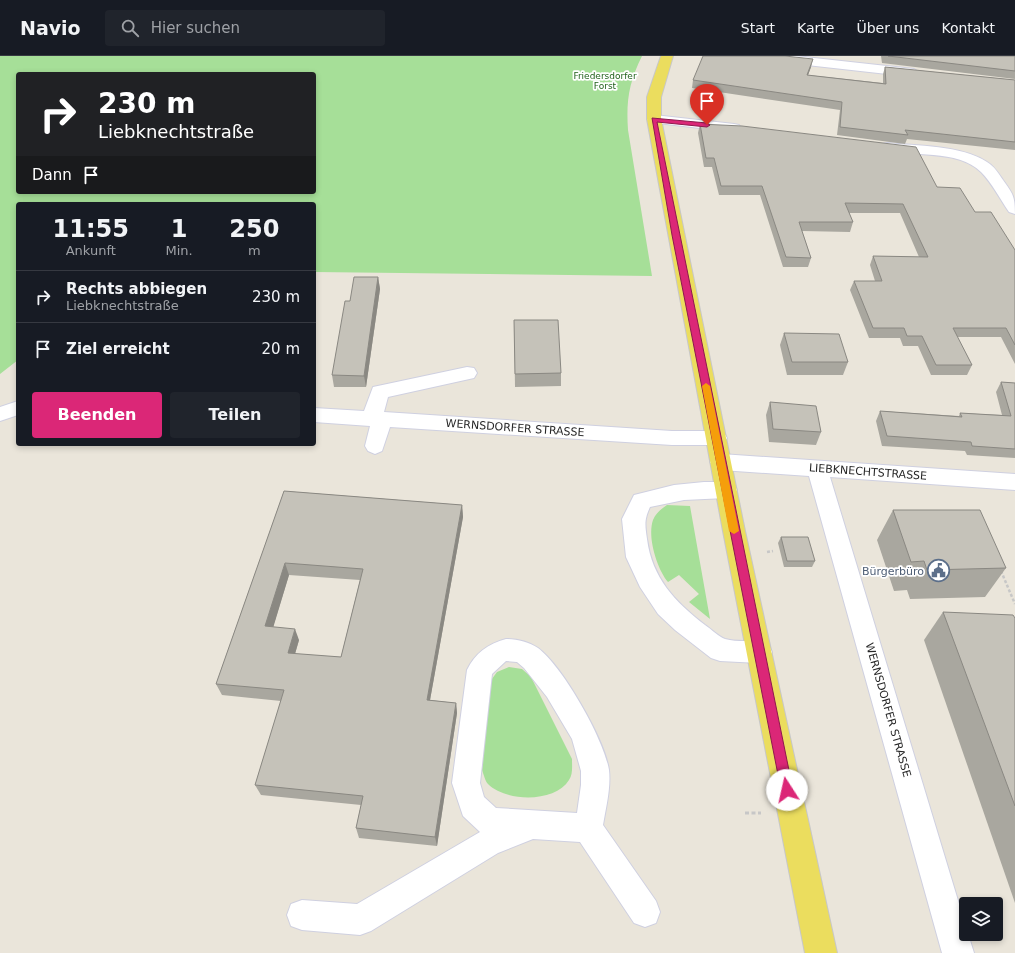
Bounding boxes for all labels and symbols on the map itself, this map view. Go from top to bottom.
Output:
park label: Friedersdorfer Forst [573,71,637,91]
pin [690,84,724,125]
street label: WERNSDORFER STRASSE [445,417,585,439]
street label: LIEBKNECHTSTRASSE [809,461,927,483]
public building icon: Bürgerbüro [926,558,952,584]
place label: Bürgerbüro [862,565,924,578]
street label: WERNSDORFER STRASSE [863,641,913,779]
position arrow [766,769,808,811]

